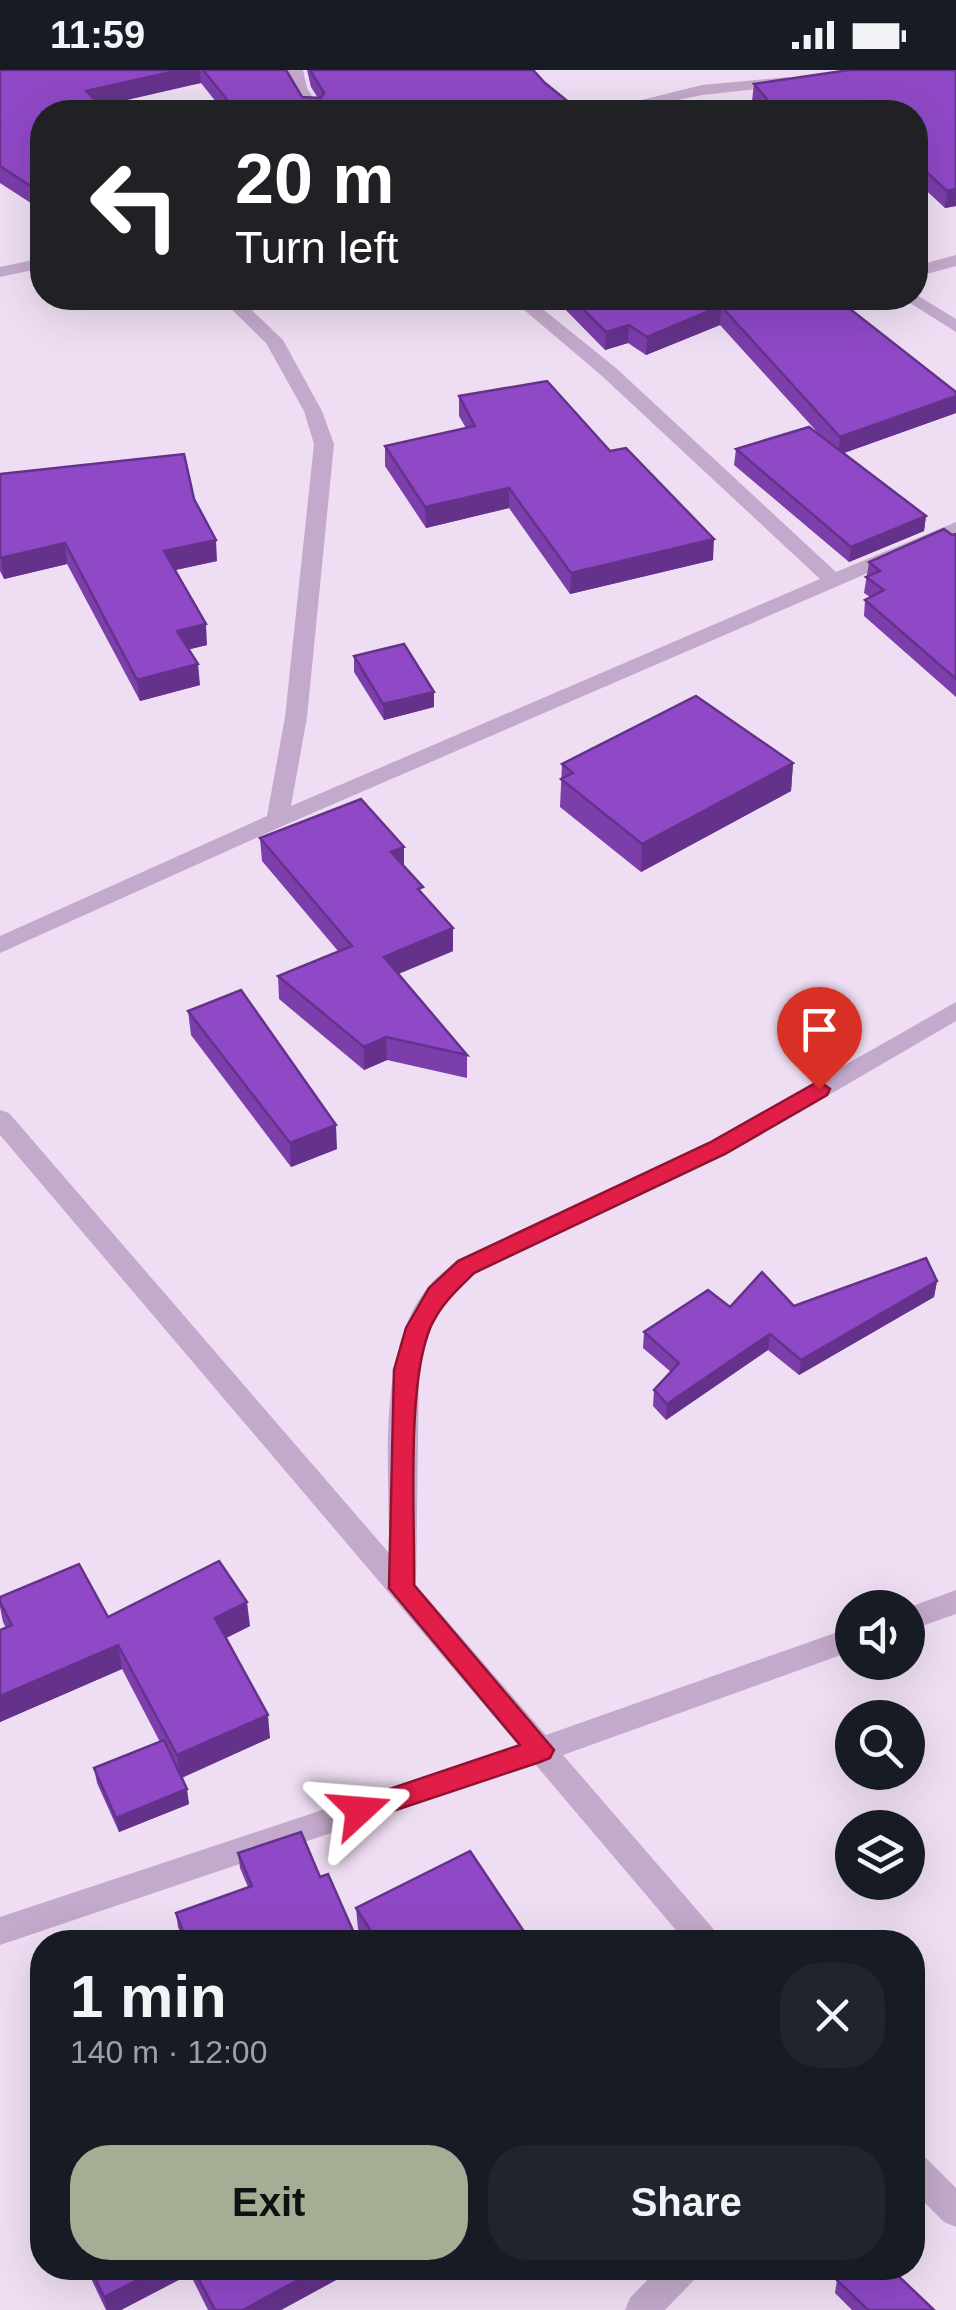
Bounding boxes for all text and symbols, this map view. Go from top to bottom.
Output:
text: 11:59 [50,14,145,56]
icon: left [70,140,200,270]
text: 20 m [235,140,395,218]
text: Turn left [235,222,398,273]
pin [777,987,862,1090]
icon: arrive [792,1002,847,1057]
map controls [835,1590,925,1900]
button: sound [835,1590,925,1680]
button: search [835,1700,925,1790]
position arrow [308,1758,412,1862]
button: layers [835,1810,925,1900]
text: 1 min [70,1963,227,2030]
button: close [780,1963,885,2068]
text: 140 m · 12:00 [70,2034,267,2070]
button: Exit [70,2145,468,2260]
button: Share [488,2145,885,2260]

